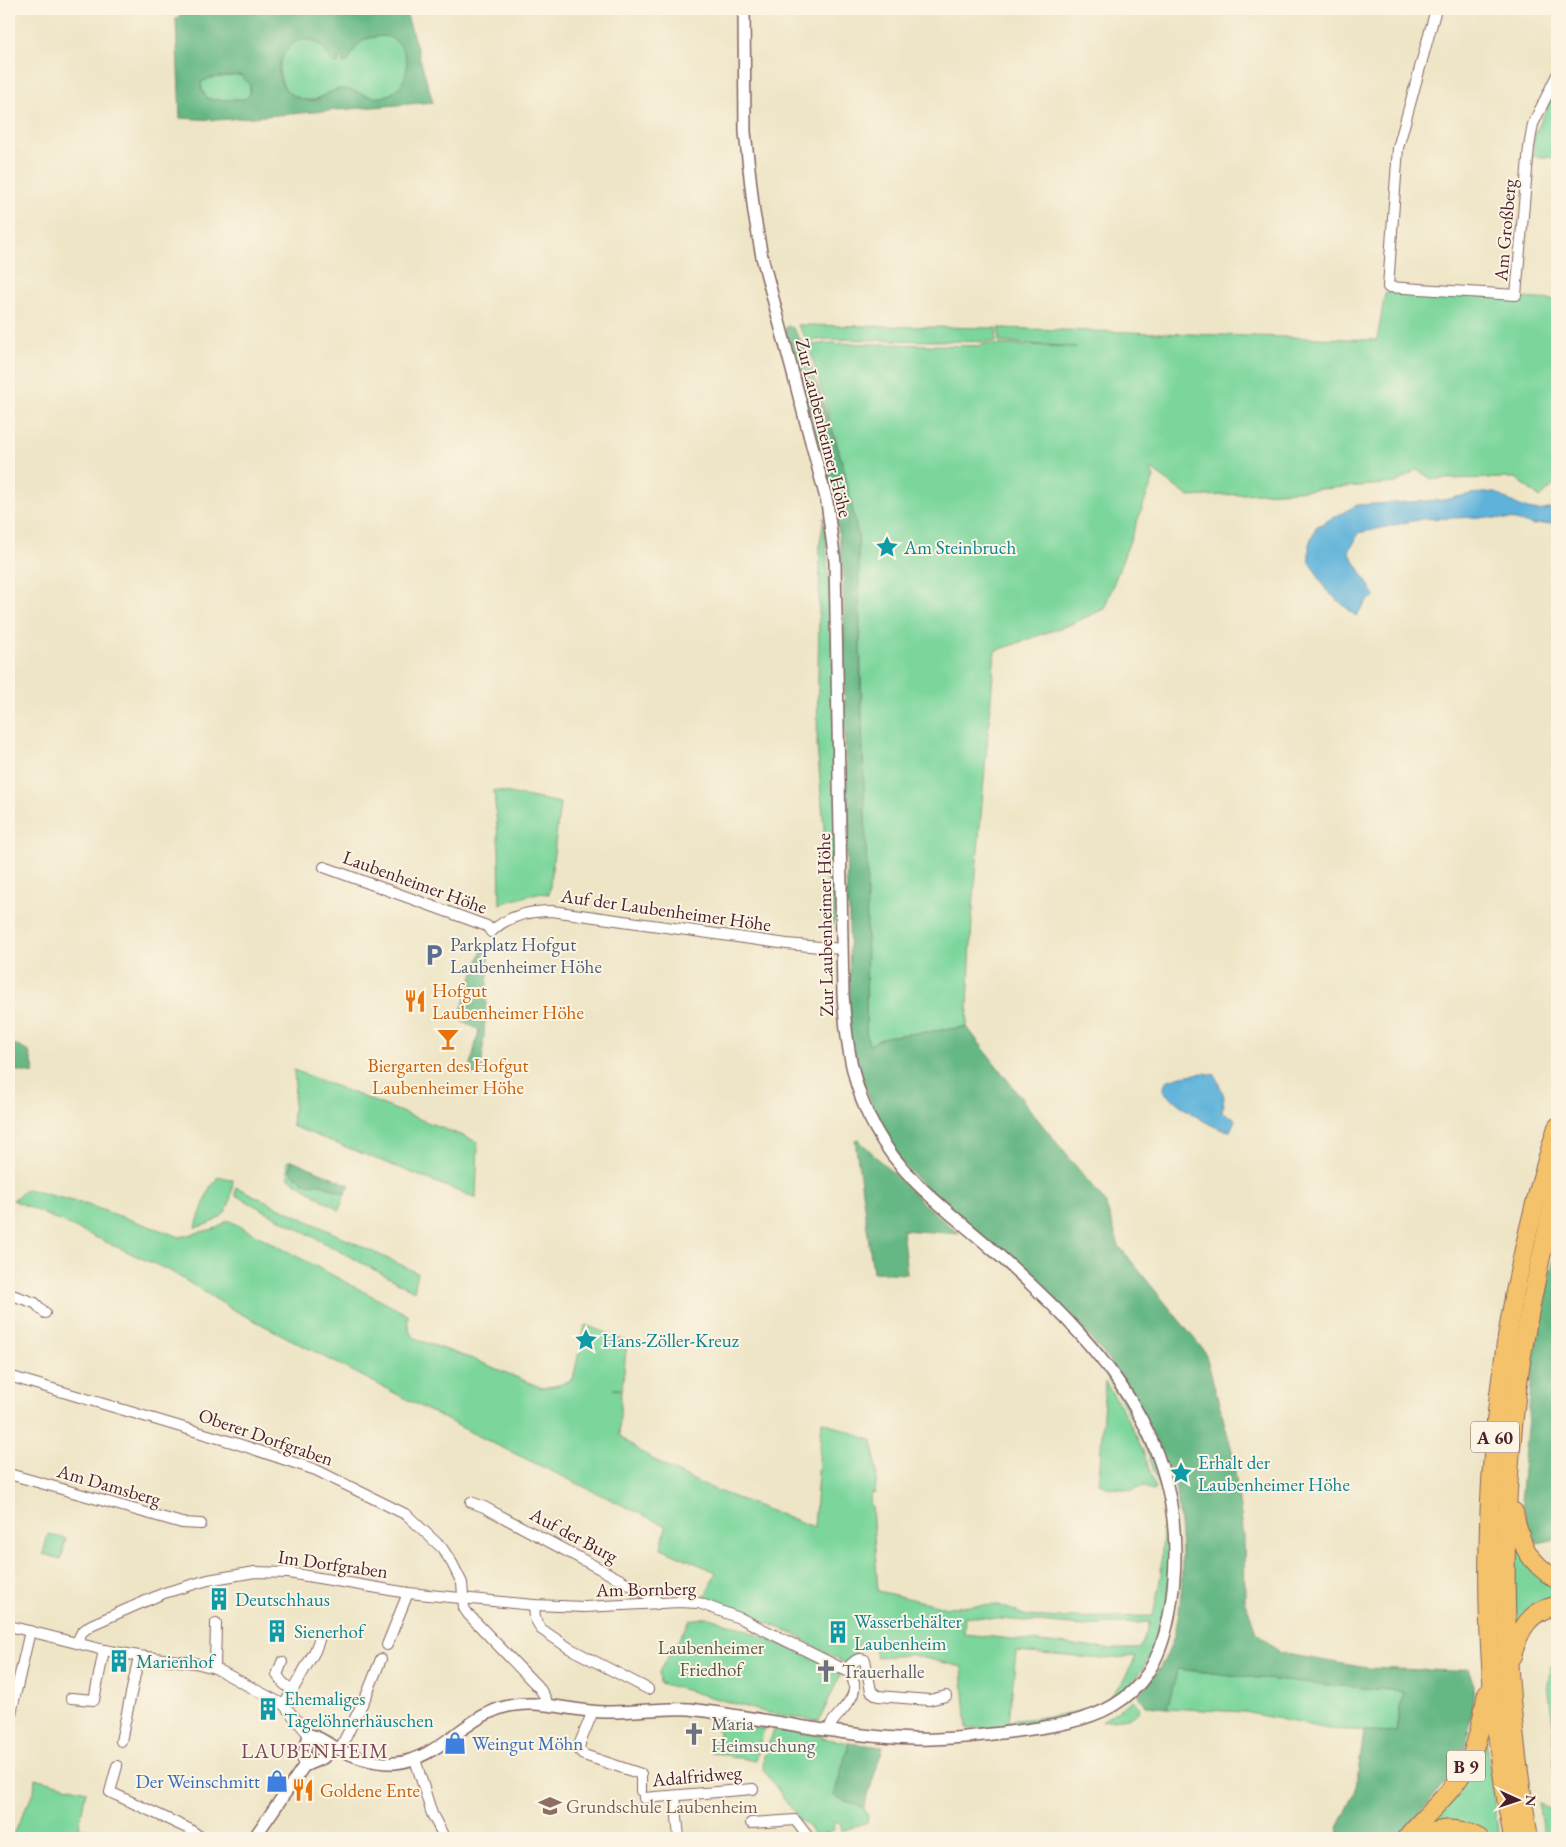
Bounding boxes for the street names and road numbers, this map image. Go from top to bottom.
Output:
street label: Am Großberg [1488,177,1522,283]
street label: Zur Laubenheimer Höhe [790,336,858,520]
street label: Zur Laubenheimer Höhe [811,833,839,1017]
street label: Laubenheimer Höhe [339,844,491,920]
street label: Auf der Laubenheimer Höhe [558,883,773,937]
street label: Oberer Dorfgraben [195,1402,337,1472]
road number: A 60 [1471,1421,1519,1452]
street label: Am Damsberg [53,1458,164,1512]
street label: Auf der Burg [525,1501,623,1569]
street label: Im Dorfgraben [277,1544,389,1584]
street label: Am Bornberg [595,1576,697,1602]
road number: B 9 [1447,1750,1485,1782]
street label: Adalfridweg [650,1760,744,1792]

